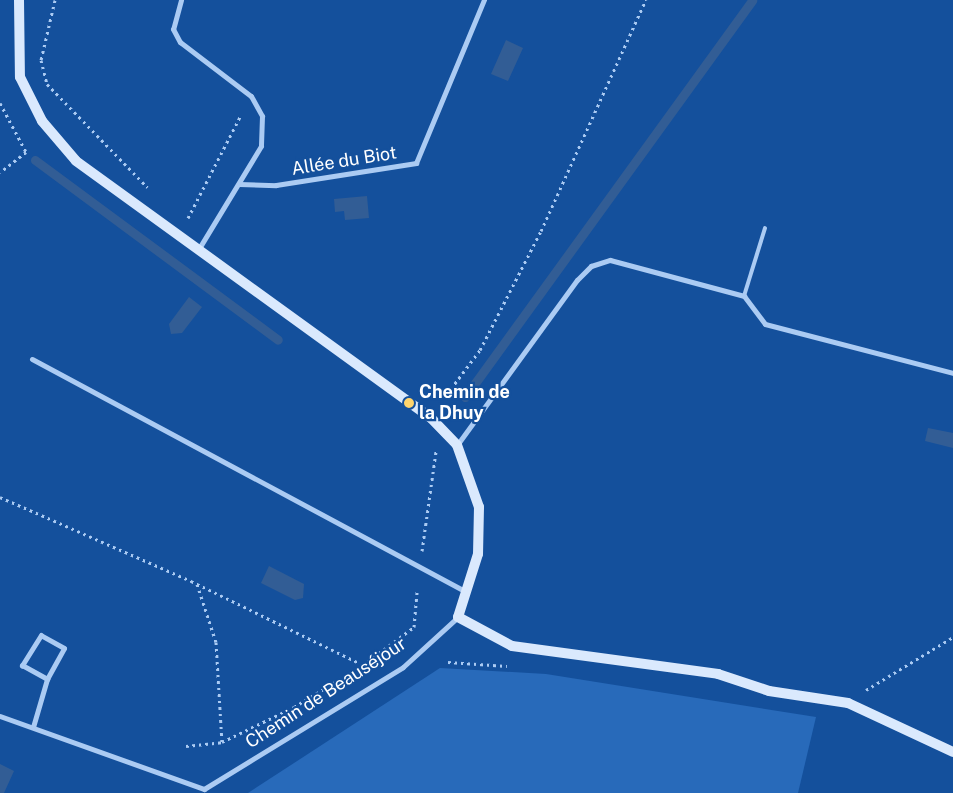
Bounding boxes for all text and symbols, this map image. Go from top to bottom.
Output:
street label: Allée du Biot [290,142,398,180]
place label: Chemin de la Dhuy [419,382,510,424]
marker: Chemin de la Dhuy [403,397,415,409]
street label: Chemin de Beauséjour [241,633,411,753]

